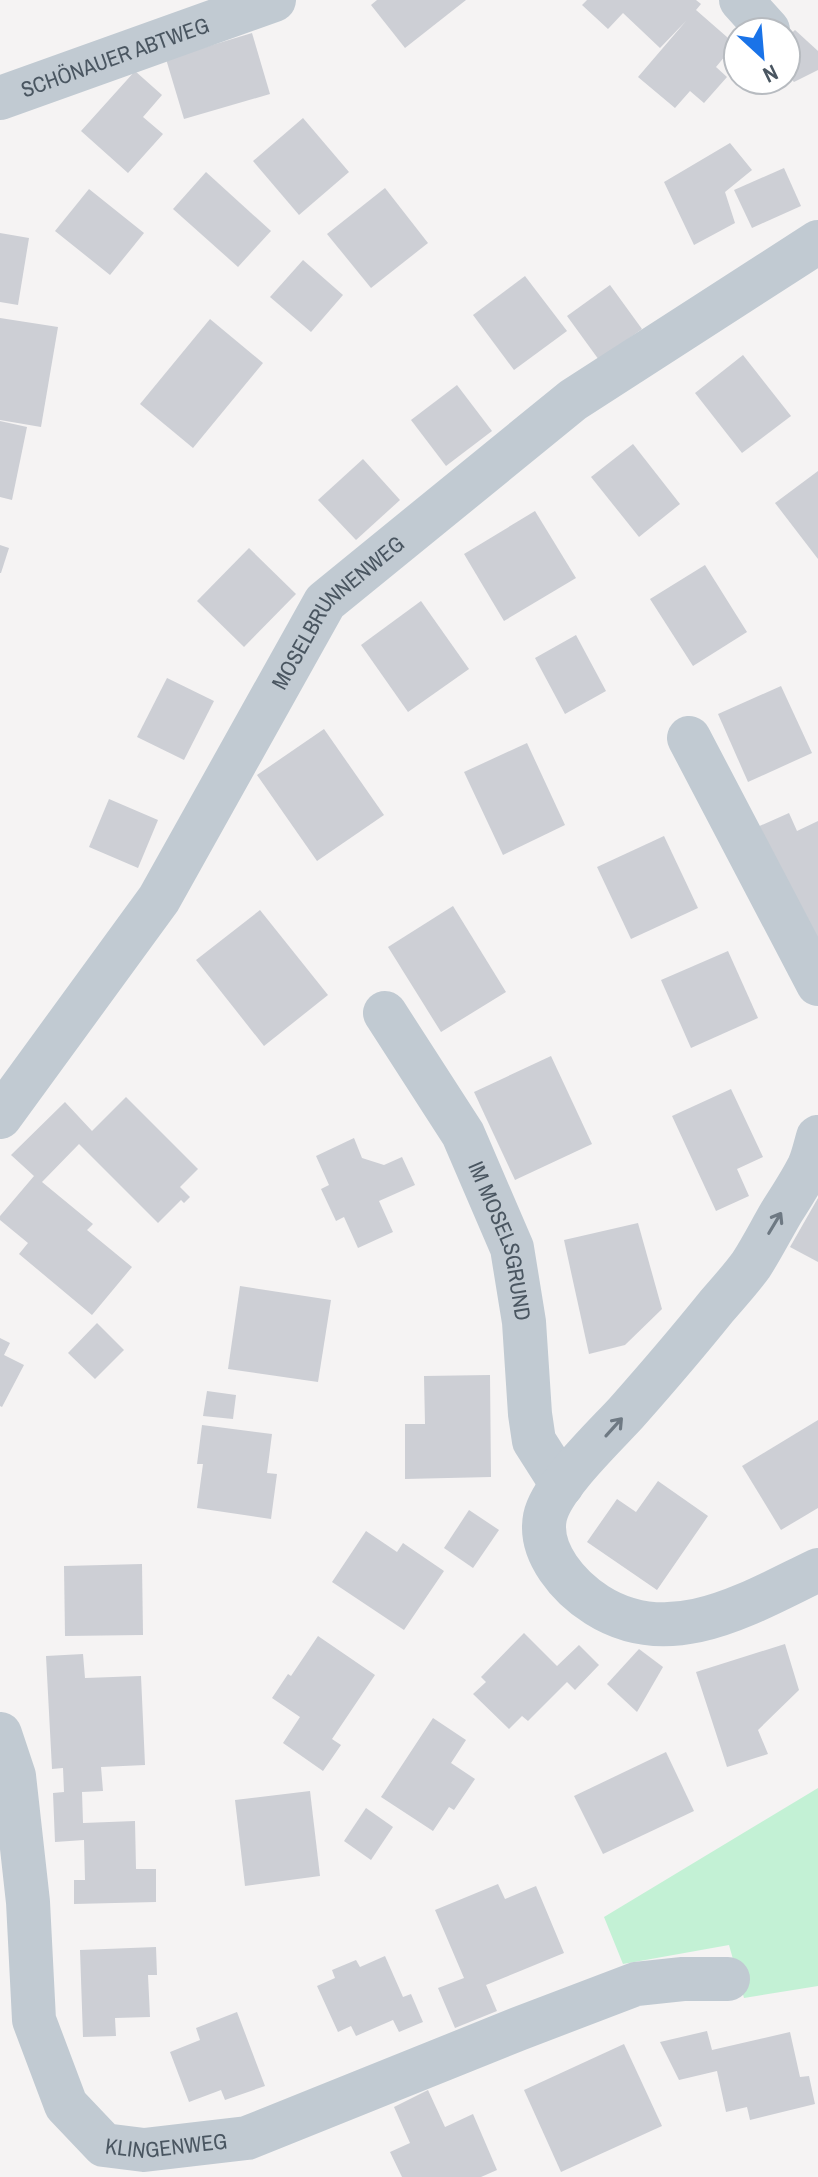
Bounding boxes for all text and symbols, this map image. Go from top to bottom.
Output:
street label: SCHÖNAUER ABTWEG [17,10,213,104]
north arrow [722,16,802,96]
text: N [758,58,783,90]
street label: MOSELBRUNNENWEG [264,529,410,695]
street label: IM MOSELSGRUND [461,1156,539,1323]
one-way arrow [767,1212,783,1235]
one-way arrow [605,1417,623,1437]
street label: KLINGENWEG [104,2125,229,2165]

